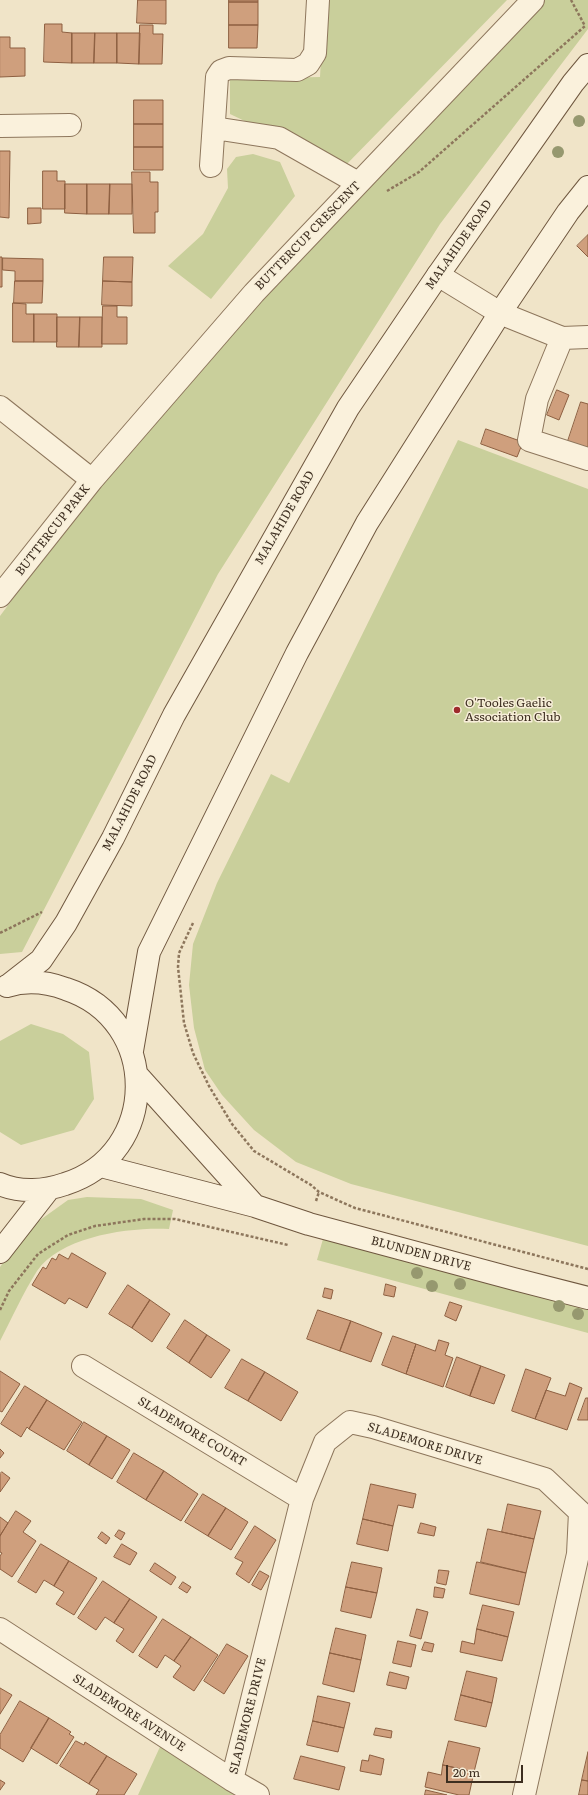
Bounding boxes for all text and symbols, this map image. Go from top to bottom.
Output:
street label: BUTTERCUP CRESCENT [252,179,364,293]
street label: MALAHIDE ROAD [423,197,495,293]
street label: MALAHIDE ROAD [252,468,318,568]
street label: BUTTERCUP PARK [13,481,93,579]
place label: O'Tooles Gaelic Association Club [465,696,561,724]
marker: O'Tooles Gaelic Association Club [452,705,462,715]
street label: MALAHIDE ROAD [99,752,161,854]
street label: BLUNDEN DRIVE [369,1234,473,1274]
street label: SLADEMORE COURT [135,1394,249,1470]
street label: SLADEMORE DRIVE [366,1420,484,1468]
street label: SLADEMORE DRIVE [227,1656,269,1776]
street label: SLADEMORE AVENUE [70,1671,188,1755]
scale bar [448,1757,525,1783]
text: 20 m [453,1763,480,1781]

